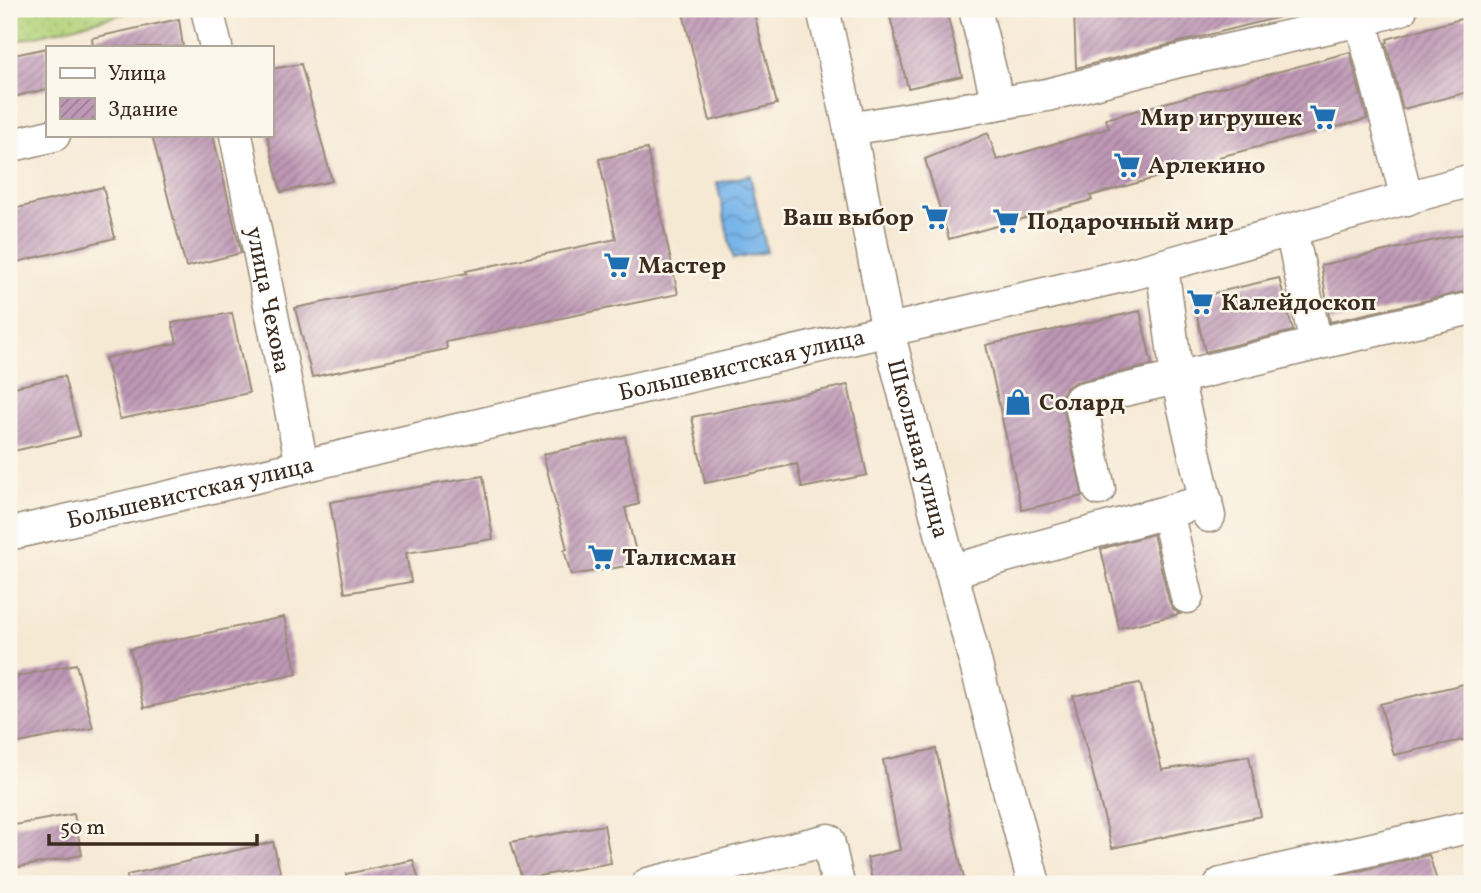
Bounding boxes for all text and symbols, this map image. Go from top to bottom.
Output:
legend [46,46,273,136]
text: Улица [108,60,166,89]
text: Здание [108,96,178,125]
place label: Мир игрушек [1140,102,1302,136]
supermarket icon: Мир игрушек [1308,102,1338,132]
supermarket icon: Арлекино [1112,150,1142,180]
place label: Арлекино [1148,150,1266,184]
place label: Ваш выбор [783,202,914,236]
supermarket icon: Ваш выбор [920,202,950,232]
supermarket icon: Подарочный мир [991,206,1021,236]
place label: Подарочный мир [1027,206,1234,240]
street label: улица Чехова [236,224,298,376]
supermarket icon: Мастер [602,250,632,280]
place label: Мастер [638,250,726,284]
supermarket icon: Калейдоскоп [1185,287,1215,317]
place label: Калейдоскоп [1221,287,1376,321]
street label: Большевистская улица [615,321,869,411]
street label: Школьная улица [877,356,957,542]
shop icon: Солард [1003,387,1033,417]
place label: Солард [1039,387,1125,421]
street label: Большевистская улица [64,449,317,539]
supermarket icon: Талисман [586,542,616,572]
place label: Талисман [622,542,737,576]
scale bar [49,802,257,846]
text: 50 m [60,814,105,843]

